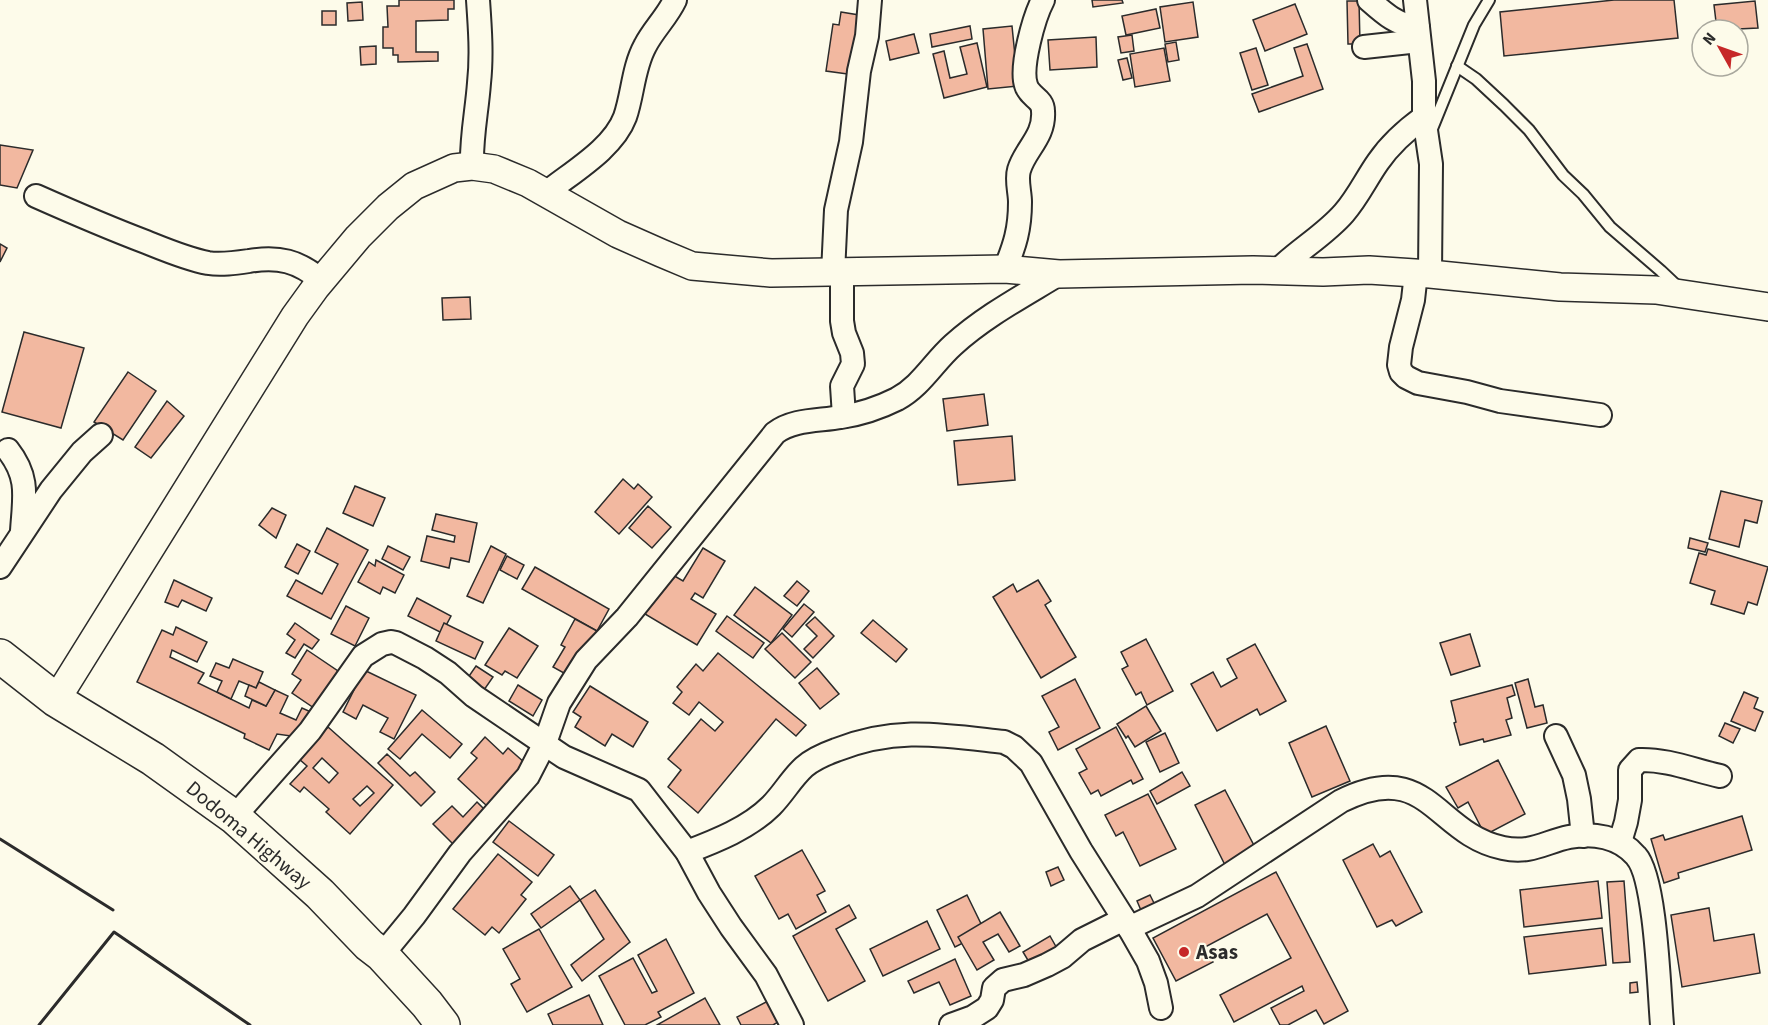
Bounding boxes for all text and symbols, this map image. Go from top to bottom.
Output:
north arrow [1690,18,1750,78]
text: N [1697,28,1721,50]
street label: Dodoma Highway [180,773,318,897]
place label: Asas [1195,937,1238,967]
marker: Asas [1177,945,1191,959]

